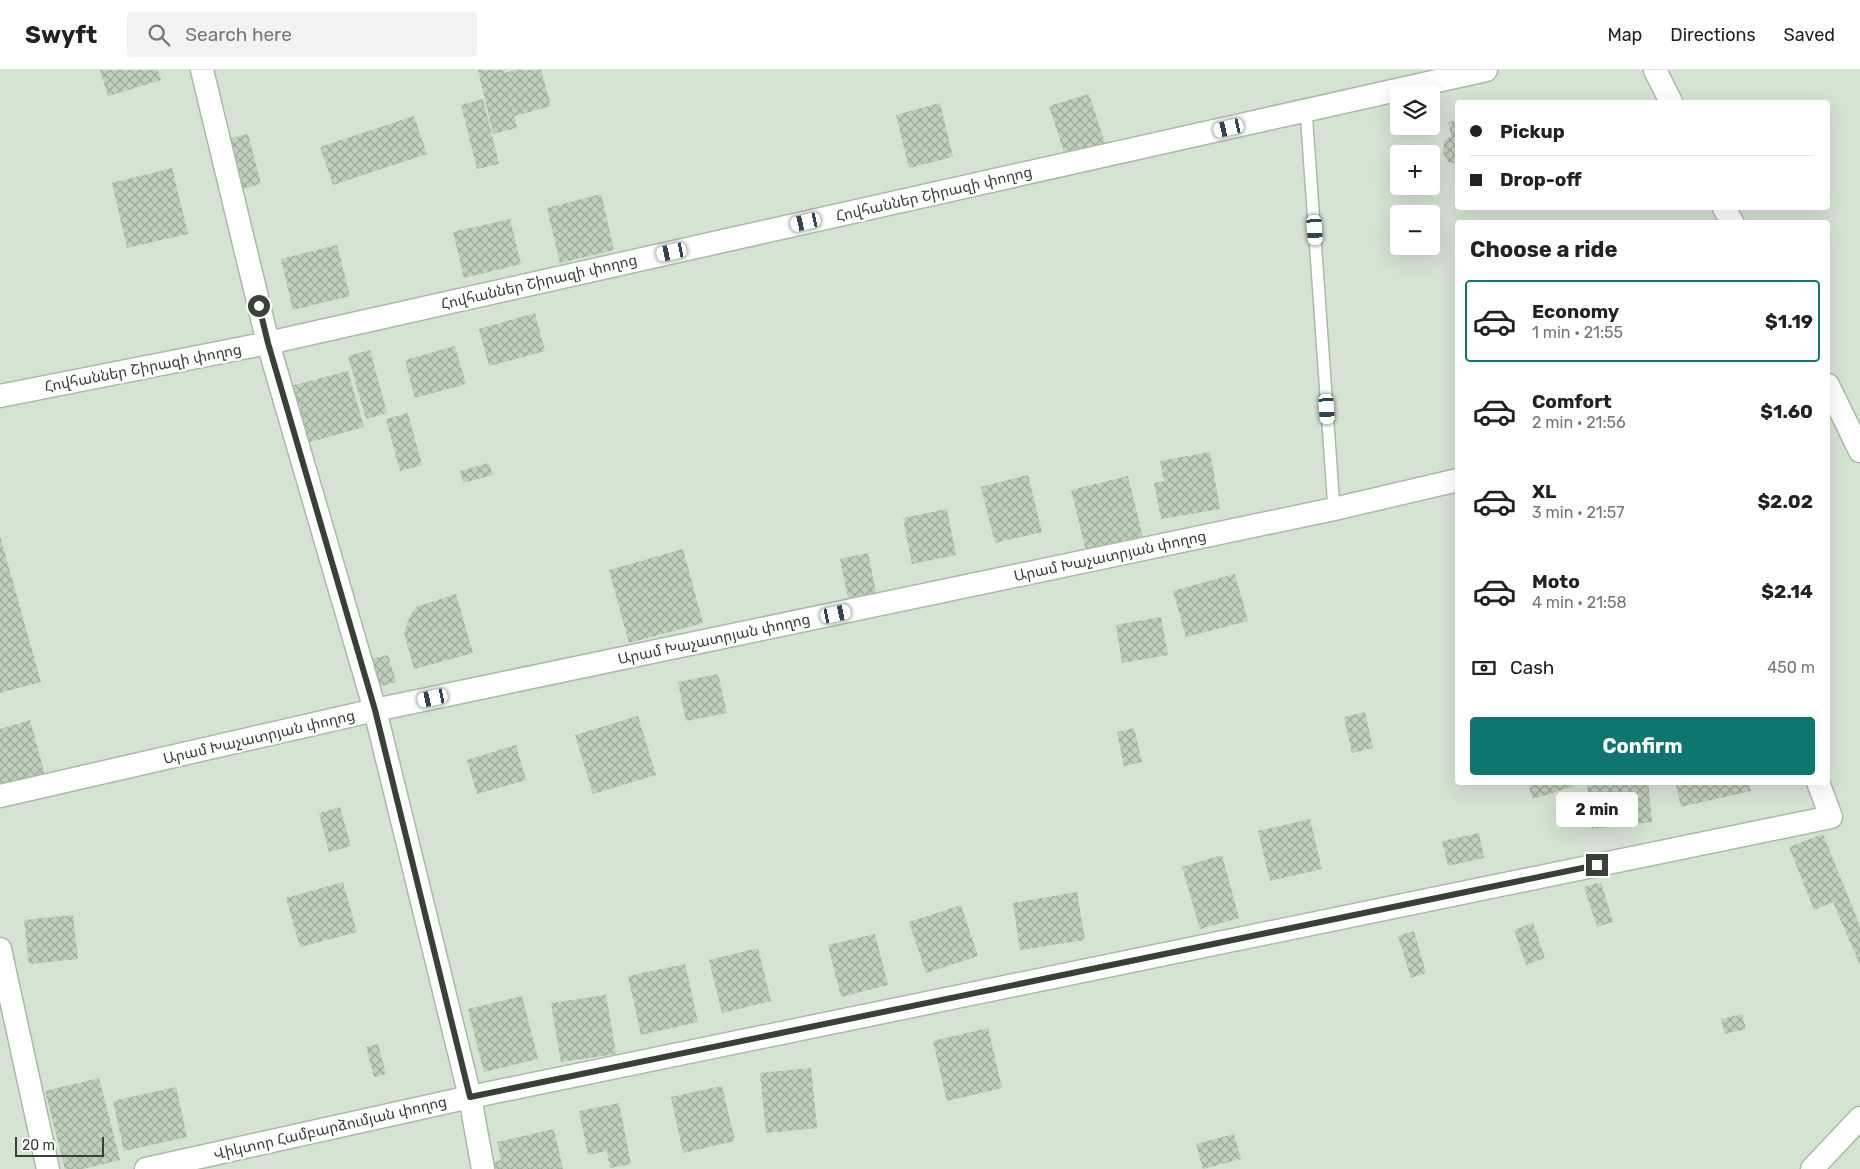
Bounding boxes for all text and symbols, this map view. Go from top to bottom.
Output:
search box [127,12,477,57]
text: Swyft [25,21,97,49]
icon: search [145,21,173,49]
text: Search here [185,23,292,46]
text: Map [1607,24,1642,46]
text: Directions [1670,24,1756,46]
text: Saved [1784,24,1835,46]
map controls [1390,85,1440,255]
button: layers [1390,85,1440,135]
car [1212,117,1245,139]
text: Pickup [1500,120,1565,143]
button: + [1390,145,1440,195]
street label: Հովհաններ Շիրազի փողոց [834,163,1034,225]
text: Drop-off [1500,168,1582,191]
button: − [1390,205,1440,255]
car [789,211,822,233]
car [1306,215,1323,245]
text: Choose a ride [1470,236,1617,263]
car [655,242,688,262]
street label: Հովհաններ Շիրազի փողոց [439,251,639,313]
route start [248,295,270,317]
icon: car [1472,299,1517,344]
text: Economy [1532,300,1619,323]
text: $1.19 [1765,310,1813,333]
text: 1 min · 21:55 [1532,323,1623,342]
street label: Հովհաններ Շիրազի փողոց [43,340,243,396]
icon: car [1472,389,1517,434]
text: Comfort [1532,390,1612,413]
car [1318,394,1335,424]
text: $1.60 [1760,400,1813,423]
text: 2 min · 21:56 [1532,413,1626,432]
icon: car [1472,479,1517,524]
text: XL [1532,480,1556,503]
text: $2.02 [1757,490,1813,513]
text: 3 min · 21:57 [1532,503,1625,522]
street label: Արամ Խաչատրյան փողոց [1012,527,1208,585]
icon: car [1472,569,1517,614]
text: Moto [1532,570,1580,593]
text: $2.14 [1761,580,1813,603]
text: 4 min · 21:58 [1532,593,1627,612]
car [819,604,852,624]
street label: Արամ Խաչատրյան փողոց [616,610,812,668]
icon: cash [1470,654,1498,682]
text: Cash [1510,656,1554,679]
text: 450 m [1767,658,1815,677]
car [416,688,449,708]
street label: Արամ Խաչատրյան փողոց [161,706,357,768]
button: Confirm [1470,717,1815,775]
callout: 2 min [1556,792,1638,828]
text: 2 min [1575,800,1619,819]
route end [1586,854,1608,876]
street label: Վիկտոր Համբարձումյան փողոց [211,1092,449,1164]
scale bar [15,1134,104,1157]
text: 20 m [22,1137,55,1154]

